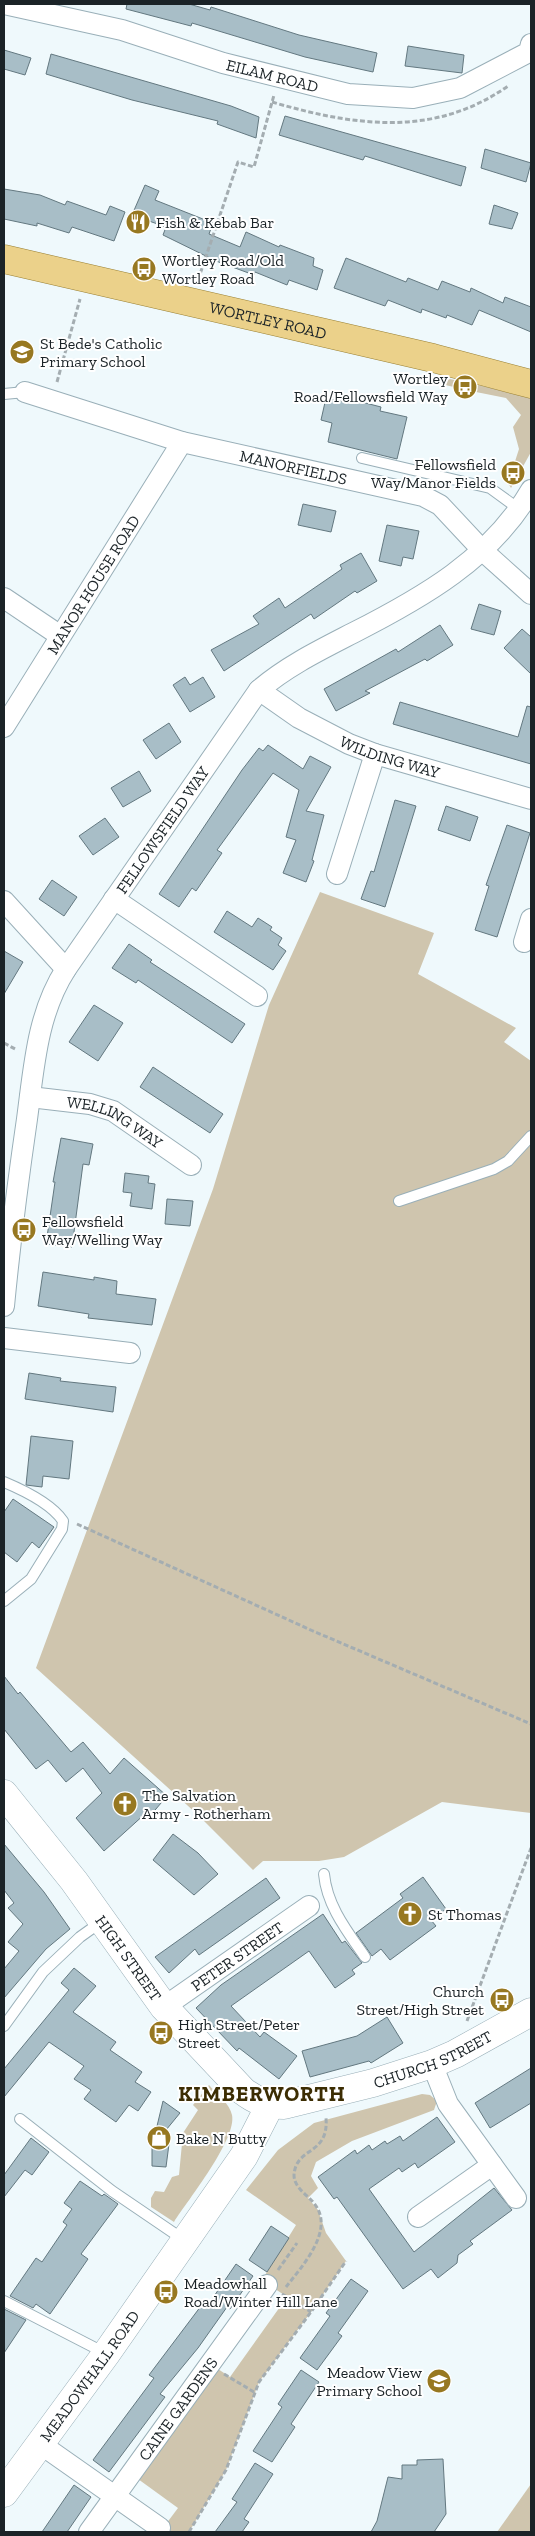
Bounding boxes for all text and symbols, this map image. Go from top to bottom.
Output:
street label: EILAM ROAD [224,55,320,96]
restaurant icon: Fish & Kebab Bar [125,209,151,235]
place label: Fish & Kebab Bar [156,213,274,232]
place label: Wortley Road/Old Wortley Road [162,251,284,288]
bus stop icon: Wortley Road/Old Wortley Road [131,256,157,282]
street label: WORTLEY ROAD [208,298,328,343]
place label: St Bede's Catholic Primary School [40,334,162,371]
school or university icon: St Bede's Catholic Primary School [9,339,35,365]
place label: Wortley Road/Fellowsfield Way [294,369,449,406]
bus stop icon: Wortley Road/Fellowsfield Way [452,374,478,400]
street label: MANORFIELDS [238,446,349,489]
place label: Fellowsfield Way/Manor Fields [371,455,496,492]
bus stop icon: Fellowsfield Way/Manor Fields [500,460,526,486]
street label: MANOR HOUSE ROAD [43,512,144,658]
street label: WILDING WAY [336,732,442,782]
street label: FELLOWSFIELD WAY [112,763,213,897]
street label: WELLING WAY [66,1092,166,1153]
place label: Fellowsfield Way/Welling Way [42,1212,163,1249]
bus stop icon: Fellowsfield Way/Welling Way [11,1217,37,1243]
place label: The Salvation Army - Rotherham [142,1786,271,1823]
church icon: The Salvation Army - Rotherham [112,1791,138,1817]
church icon: St Thomas [397,1901,423,1927]
place label: St Thomas [428,1905,501,1924]
street label: HIGH STREET [91,1911,166,2005]
street label: PETER STREET [187,1918,287,1995]
place label: Church Street/High Street [356,1982,484,2019]
bus stop icon: Church Street/High Street [489,1987,515,2013]
place label: High Street/Peter Street [178,2015,300,2052]
bus stop icon: High Street/Peter Street [148,2020,174,2046]
street label: CHURCH STREET [371,2026,495,2092]
district label: KIMBERWORTH [178,2081,346,2106]
shop icon: Bake N Butty [146,2125,172,2151]
place label: Bake N Butty [176,2129,268,2148]
place label: Meadowhall Road/Winter Hill Lane [184,2274,338,2311]
bus stop icon: Meadowhall Road/Winter Hill Lane [153,2279,179,2305]
street label: MEADOWHALL ROAD [36,2307,144,2445]
street label: CAINE GARDENS [135,2354,222,2464]
place label: Meadow View Primary School [316,2363,423,2400]
school or university icon: Meadow View Primary School [426,2368,452,2394]

